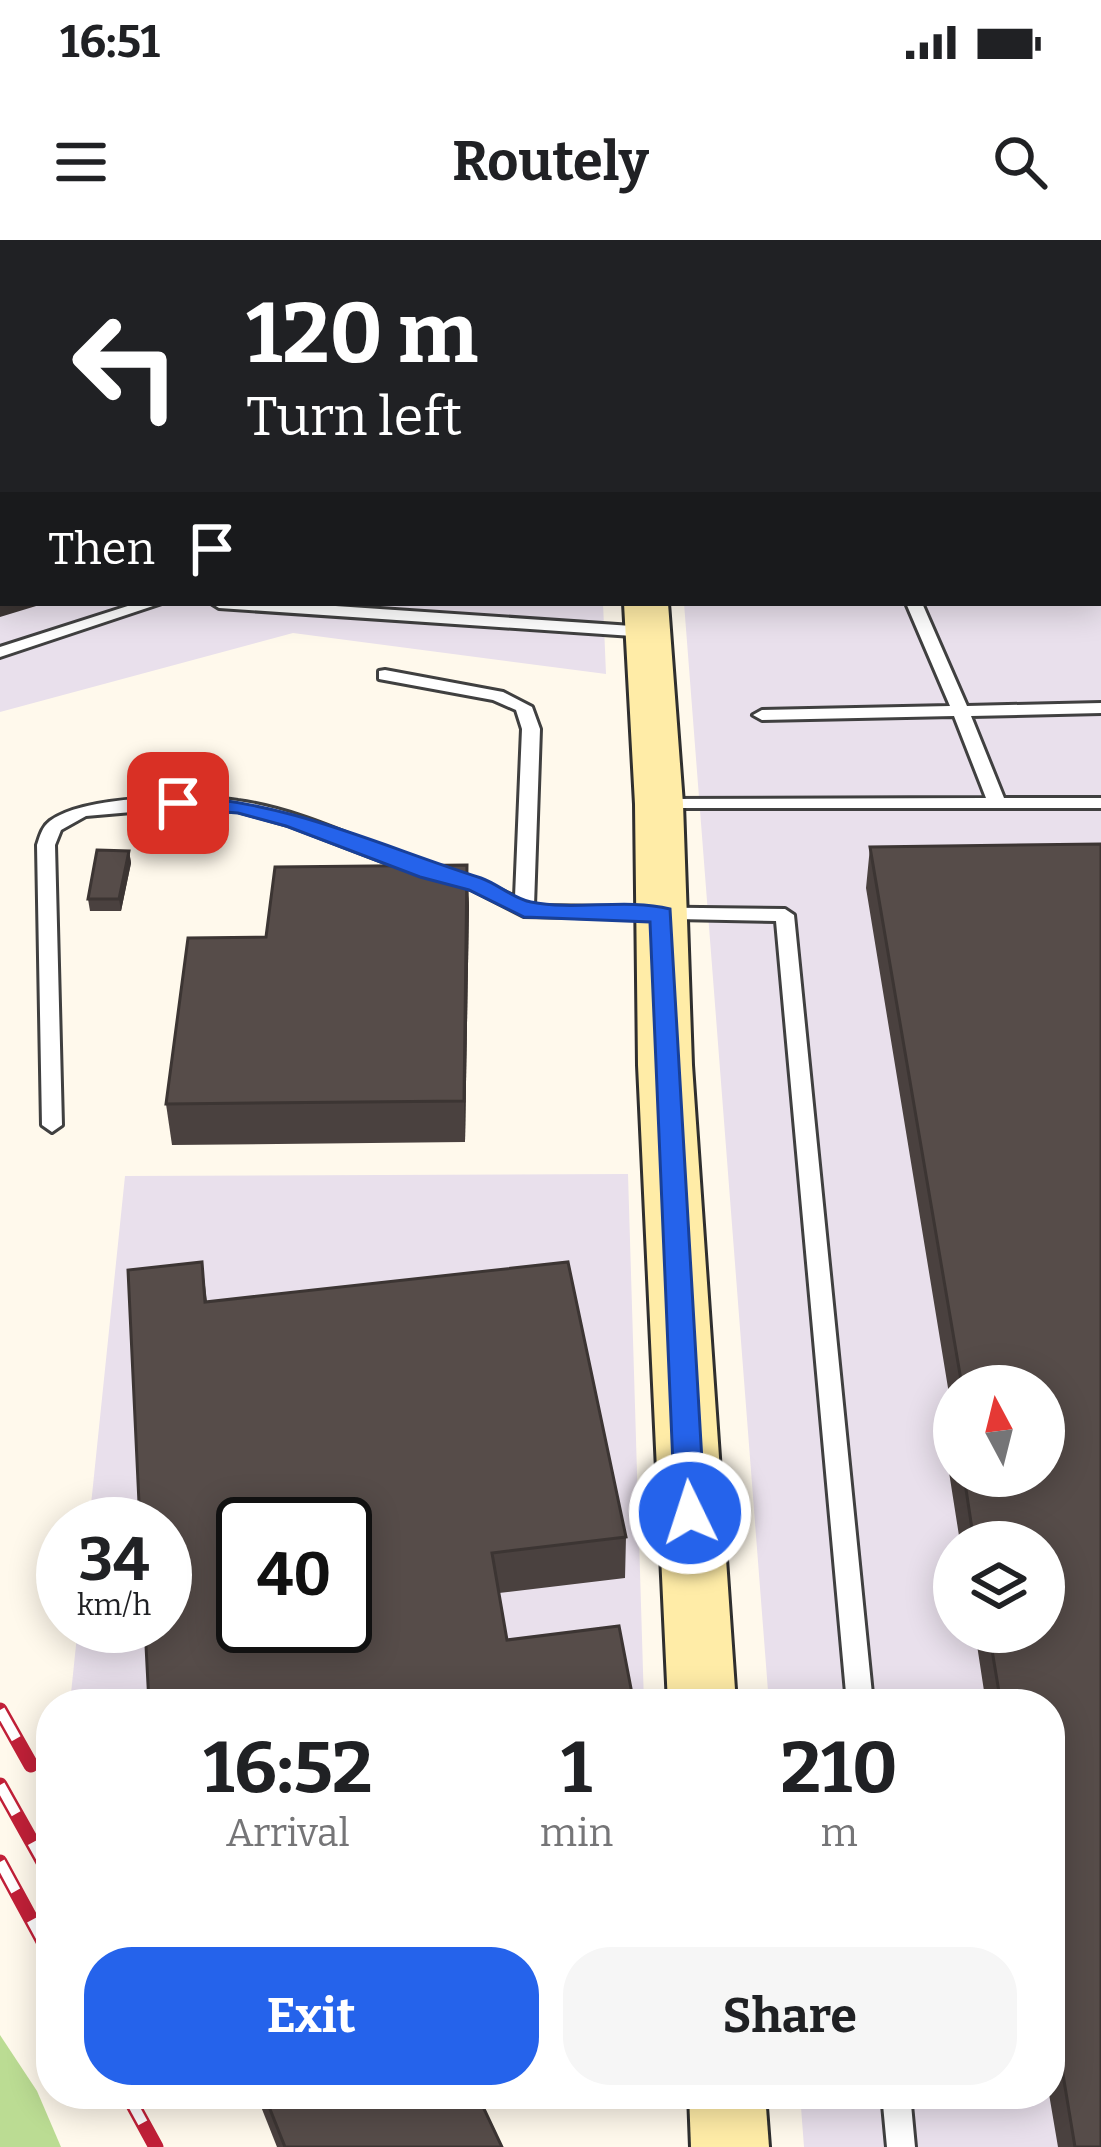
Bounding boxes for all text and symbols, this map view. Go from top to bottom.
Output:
text: 16:51 [60,15,160,69]
icon: menu [48,129,114,195]
icon: search [987,129,1053,195]
text: Routely [452,130,649,194]
text: 120 m [246,283,478,384]
icon: left [48,288,204,444]
text: Turn left [246,385,462,449]
icon: arrive [179,516,245,582]
text: Then [48,522,155,576]
pin [127,752,229,854]
icon: arrive [145,770,211,836]
north arrow [933,1365,1065,1497]
map controls [933,1365,1065,1653]
position arrow [627,1450,753,1576]
speed limit sign: 40 [216,1497,372,1653]
button: layers [933,1521,1065,1653]
text: 34 [78,1524,150,1596]
text: km/h [77,1587,151,1623]
text: 16:52 [203,1725,373,1811]
text: 1 [561,1725,592,1811]
text: 210 [780,1725,898,1811]
text: Arrival [226,1810,350,1856]
text: min [540,1810,613,1856]
text: m [821,1810,858,1856]
button: Exit [84,1947,539,2085]
button: Share [563,1947,1017,2085]

